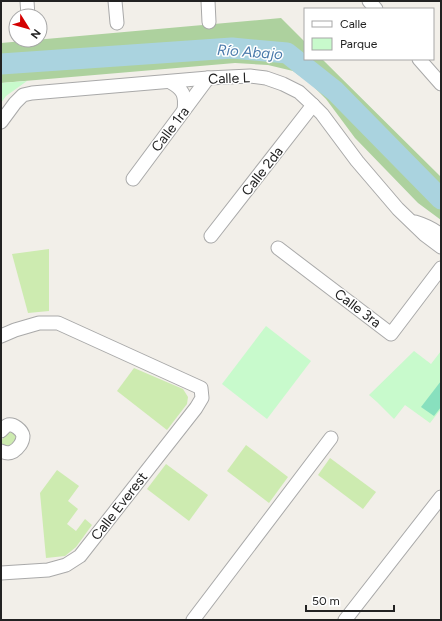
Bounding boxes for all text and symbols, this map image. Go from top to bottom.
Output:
north arrow [8,8,48,48]
legend [304,8,434,60]
text: Calle [340,17,367,31]
text: N [28,26,43,41]
text: Parque [340,37,378,51]
water label: Río Abajo [217,41,284,63]
street label: Calle L [208,69,251,88]
street label: Calle 1ra [148,103,193,155]
street label: Calle 2da [238,143,287,199]
street label: Calle 3ra [331,285,384,331]
street label: Calle Everest [88,469,151,544]
scale bar [306,587,394,613]
text: 50 m [312,594,340,608]

